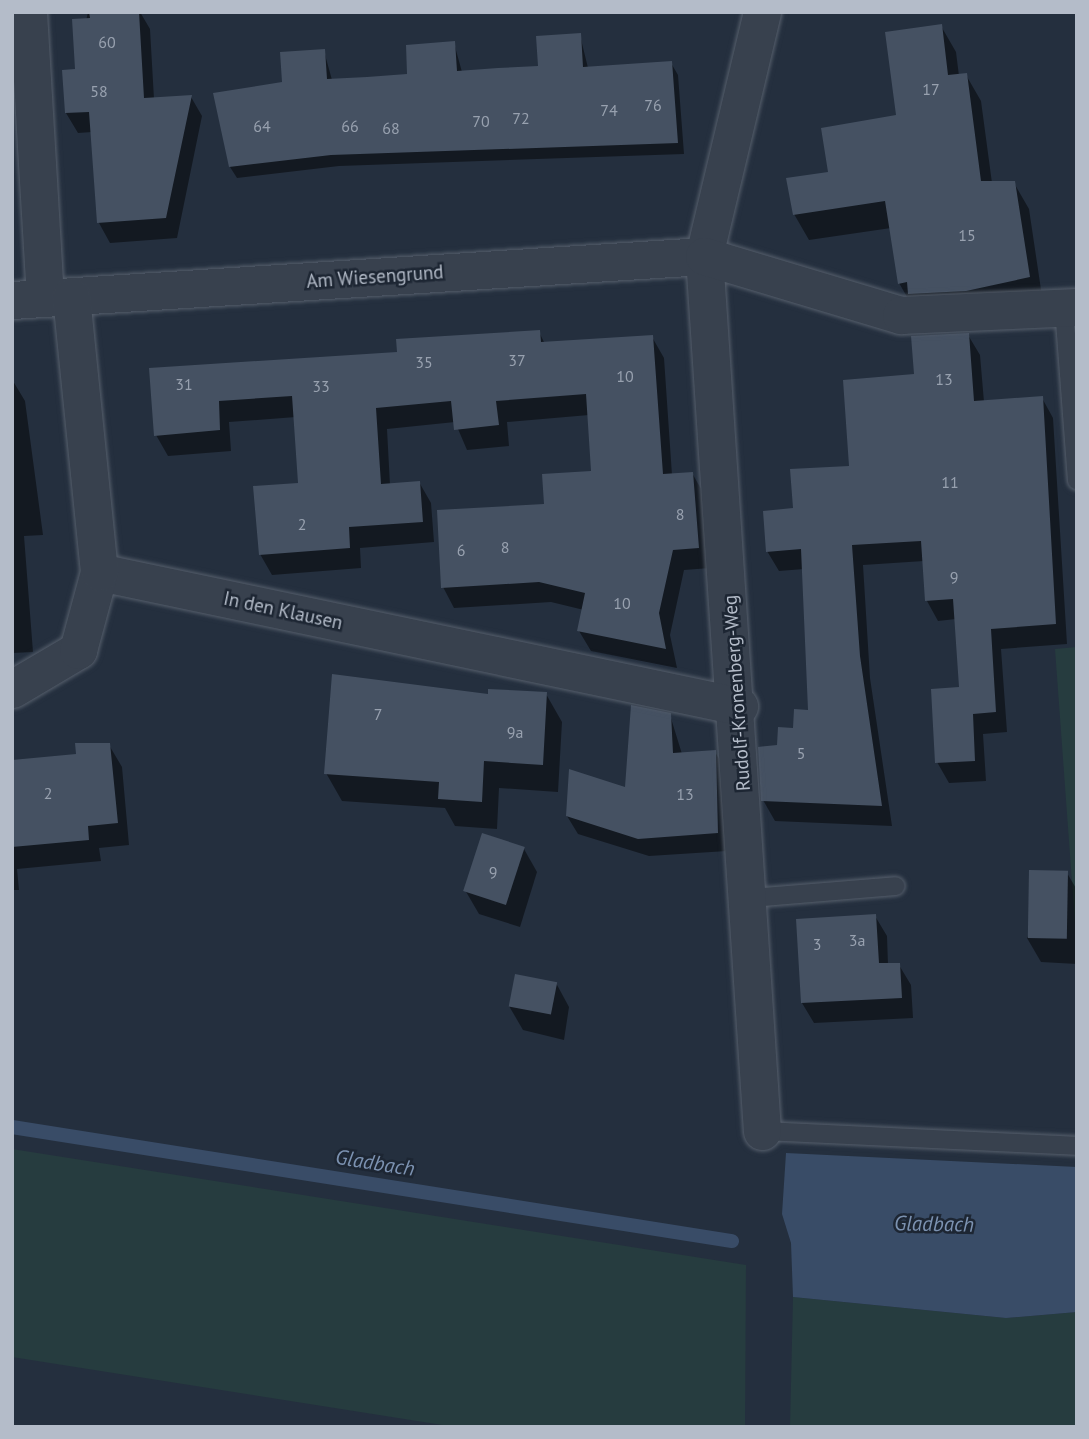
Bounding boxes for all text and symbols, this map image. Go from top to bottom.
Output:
house number: 60 [98,32,116,52]
house number: 17 [922,79,940,99]
house number: 58 [90,81,108,101]
house number: 76 [644,95,662,115]
house number: 74 [600,100,618,120]
house number: 72 [512,108,530,128]
house number: 70 [472,111,490,131]
house number: 64 [253,116,271,136]
house number: 66 [341,116,359,136]
house number: 68 [382,118,400,138]
house number: 15 [958,225,976,245]
street label: Am Wiesengrund [306,261,444,293]
house number: 37 [508,350,526,370]
house number: 35 [415,352,433,372]
house number: 10 [616,366,634,386]
house number: 13 [935,369,953,389]
house number: 31 [175,374,193,394]
house number: 33 [312,376,330,396]
house number: 11 [941,472,959,492]
house number: 8 [676,504,684,524]
house number: 2 [298,514,306,534]
house number: 8 [501,537,509,557]
house number: 6 [457,540,465,560]
house number: 9 [950,567,958,587]
street label: In den Klausen [221,587,345,635]
house number: 10 [613,593,631,613]
street label: Rudolf-Kronenberg-Weg [719,594,755,792]
house number: 7 [374,704,382,724]
house number: 9a [507,722,523,742]
house number: 5 [797,743,805,763]
house number: 2 [44,783,52,803]
house number: 13 [676,784,694,804]
house number: 9 [489,862,497,882]
house number: 3a [849,930,865,950]
house number: 3 [813,934,821,954]
water label: Gladbach [334,1144,416,1182]
water label: Gladbach [894,1211,974,1237]

